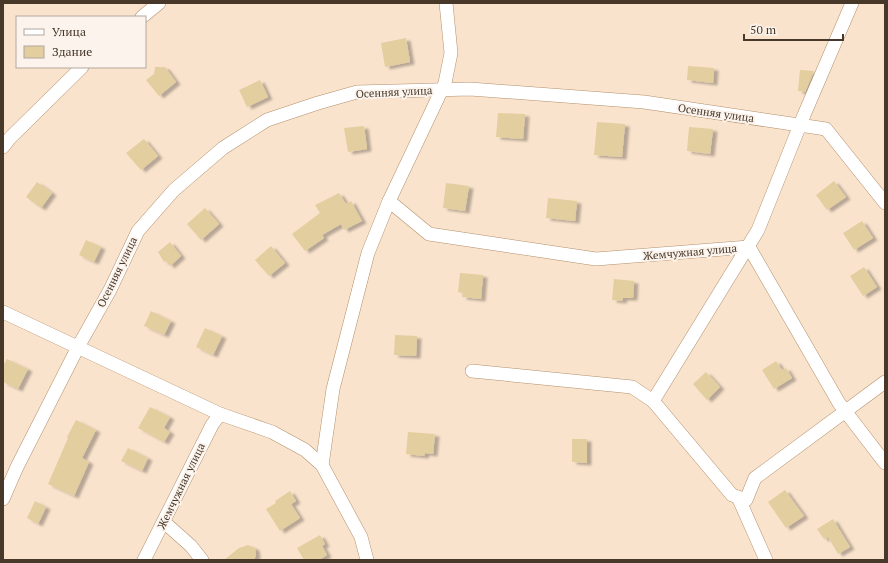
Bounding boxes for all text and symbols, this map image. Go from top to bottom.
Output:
legend [16,16,146,68]
scale bar [744,16,843,42]
text: 50 m [750,22,777,37]
text: Улица [52,24,86,39]
text: Здание [52,44,92,59]
street label: Осенняя улица [355,83,433,101]
street label: Осенняя улица [677,101,755,125]
street label: Осенняя улица [94,234,140,310]
street label: Жемчужная улица [642,241,738,263]
street label: Жемчужная улица [154,440,208,531]

